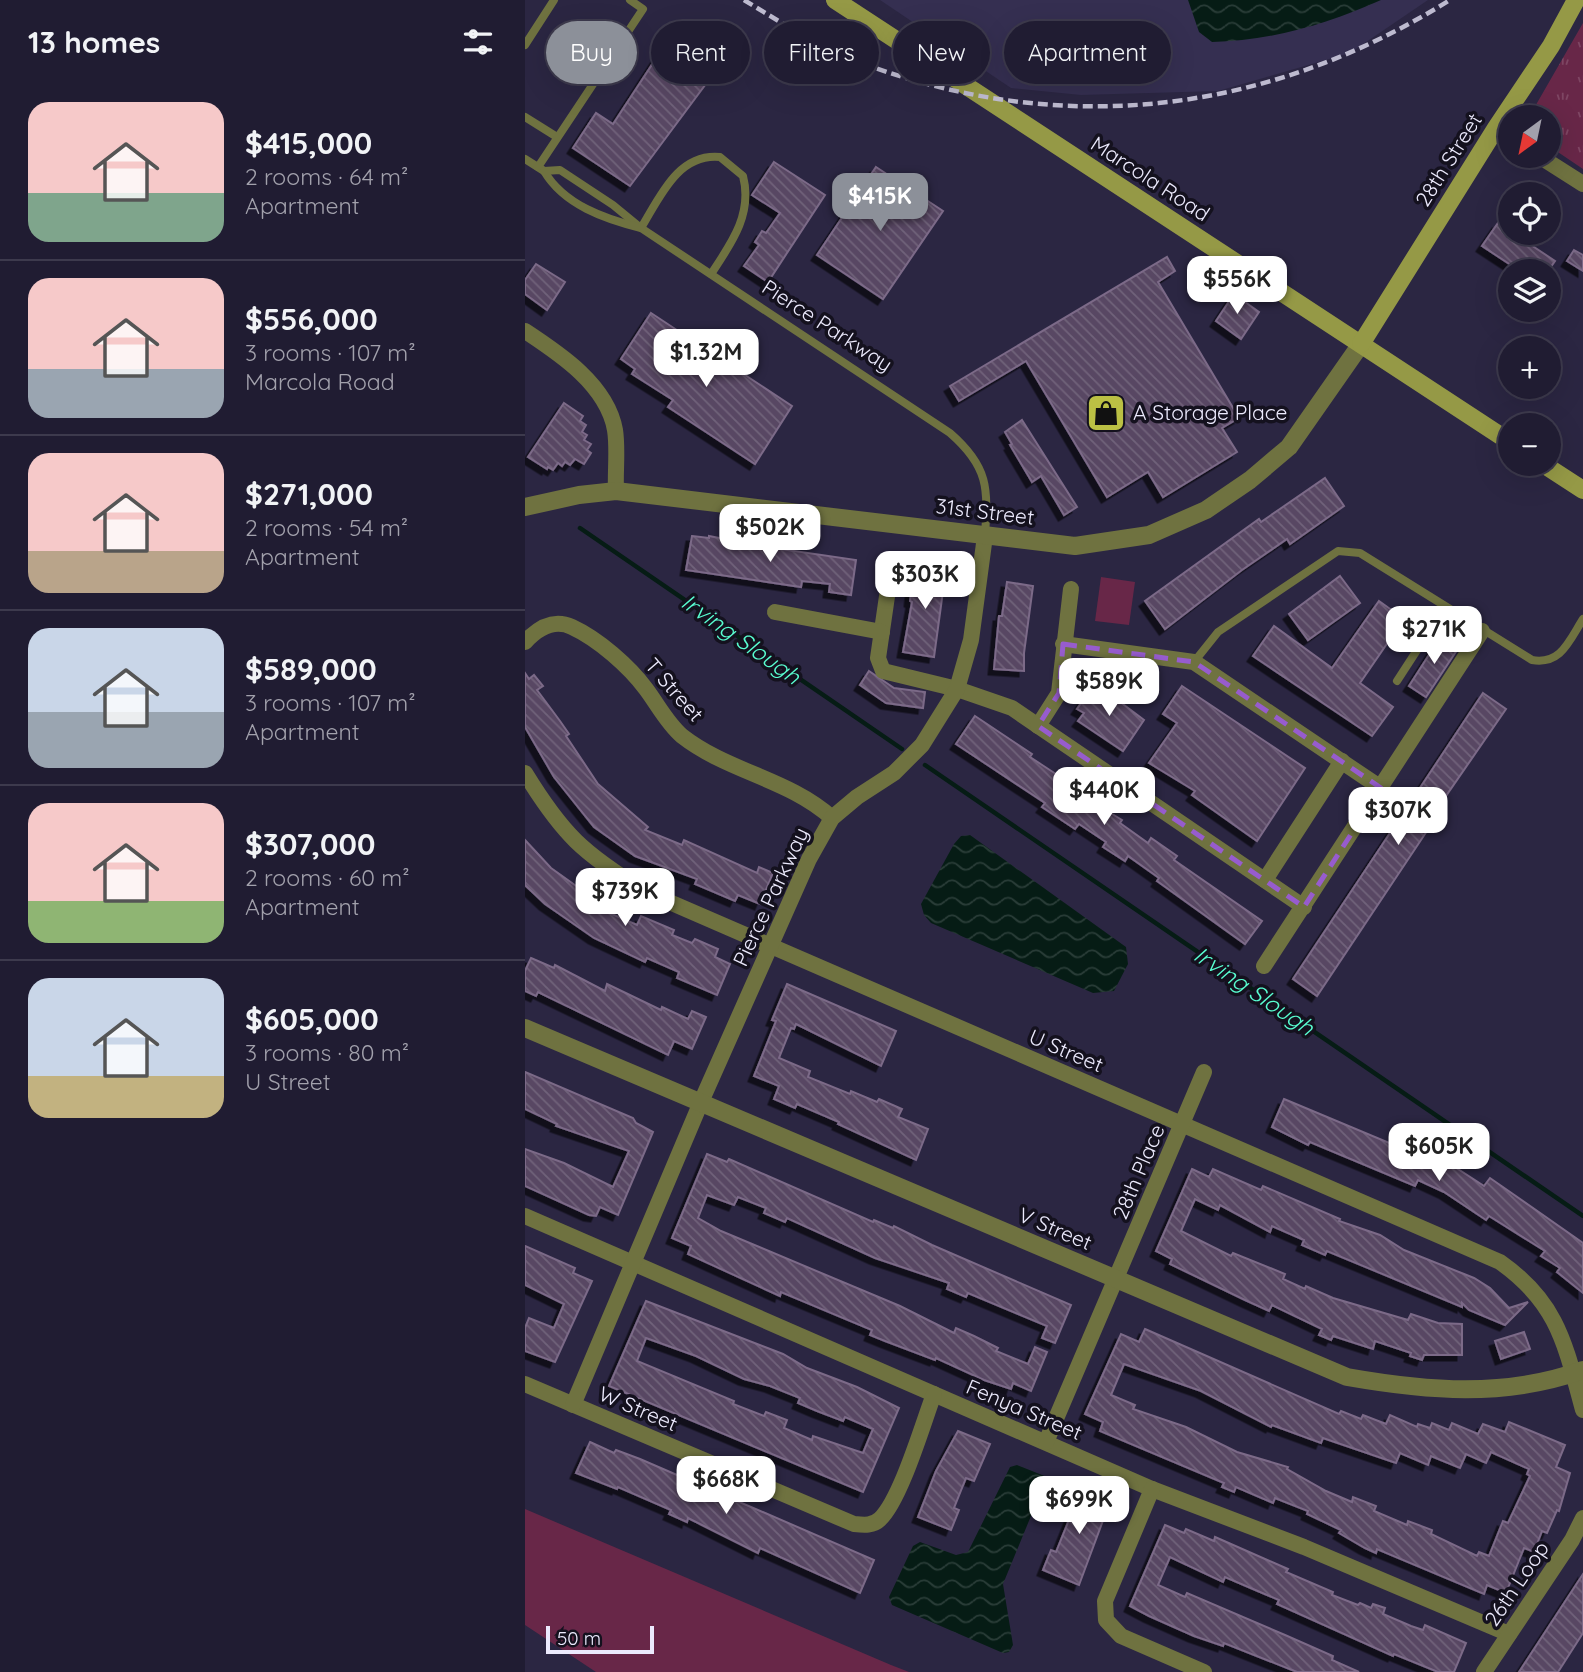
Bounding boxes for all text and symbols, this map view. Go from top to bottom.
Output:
chip: Buy [546,21,637,84]
chip: Rent [651,21,750,84]
chip: Filters [764,21,879,84]
chip: New [893,21,990,84]
chip: Apartment [1004,21,1171,84]
text: 13 homes [28,23,160,61]
icon: filters [459,23,497,61]
north arrow [1498,105,1561,168]
map controls [1498,105,1561,476]
street label: 28th Street [1409,108,1487,211]
text: $415,000 [245,124,372,162]
icon: home [84,130,168,214]
street label: Marcola Road [1086,130,1215,226]
text: 2 rooms · 64 m² [245,162,408,191]
pin: $415K [831,174,929,233]
text: $415K [848,181,912,210]
button: locate [1498,182,1561,245]
text: Apartment [245,191,359,220]
pin: $556K [1188,256,1286,316]
button: layers [1498,259,1561,322]
text: $556K [1203,264,1271,293]
street label: Pierce Parkway [758,273,898,377]
text: $556,000 [245,300,378,338]
icon: home [84,306,168,390]
pin: $1.32M [649,330,763,389]
button: + [1498,336,1561,399]
text: $1.32M [670,337,742,366]
text: 3 rooms · 107 m² [245,338,416,367]
text: Marcola Road [245,367,395,396]
shop icon: A Storage Place [1085,392,1127,434]
place label: A Storage Place [1133,399,1287,425]
button: − [1498,413,1561,476]
text: $271,000 [245,475,373,513]
icon: home [84,481,168,565]
street label: 31st Street [934,492,1036,530]
pin: $502K [721,504,819,564]
text: $502K [735,512,805,541]
text: 2 rooms · 54 m² [245,513,408,542]
text: Apartment [245,542,359,571]
pin: $303K [876,552,974,611]
text: $303K [891,559,959,588]
water label: Irving Slough [676,587,807,691]
pin: $271K [1385,606,1483,666]
text: $271K [1402,614,1466,643]
text: $589,000 [245,650,377,688]
street label: T Street [640,652,709,726]
icon: home [84,656,168,740]
pin: $589K [1060,658,1158,718]
text: $589K [1075,666,1143,695]
text: 3 rooms · 107 m² [245,688,416,717]
text: Apartment [245,717,359,746]
pin: $440K [1055,768,1153,827]
text: $440K [1069,775,1139,804]
pin: $307K [1349,788,1447,847]
text: $307K [1365,795,1431,824]
street label: Pierce Parkway [727,823,814,970]
text: $307,000 [245,825,375,863]
icon: home [84,831,168,915]
text: 2 rooms · 60 m² [245,863,410,892]
pin: $739K [576,869,674,928]
text: $739K [592,876,658,905]
text: Apartment [245,892,359,921]
water label: Irving Slough [1189,940,1321,1042]
text: $605,000 [245,1000,379,1038]
icon: home [84,1006,168,1090]
street label: U Street [1025,1023,1107,1077]
text: 3 rooms · 80 m² [245,1038,409,1067]
text: U Street [245,1067,331,1096]
street label: 28th Place [1106,1120,1170,1223]
pin: $605K [1390,1124,1488,1183]
text: $605K [1405,1131,1473,1160]
street label: V Street [1015,1201,1096,1255]
street label: Fenya Street [963,1373,1086,1445]
street label: W Street [595,1380,682,1436]
pin: $668K [677,1456,775,1516]
text: $668K [693,1464,759,1493]
pin: $699K [1030,1476,1128,1536]
text: $699K [1045,1484,1113,1513]
street label: 26th Loop [1478,1536,1554,1631]
scale bar [546,1623,655,1655]
text: 50 m [557,1626,601,1650]

